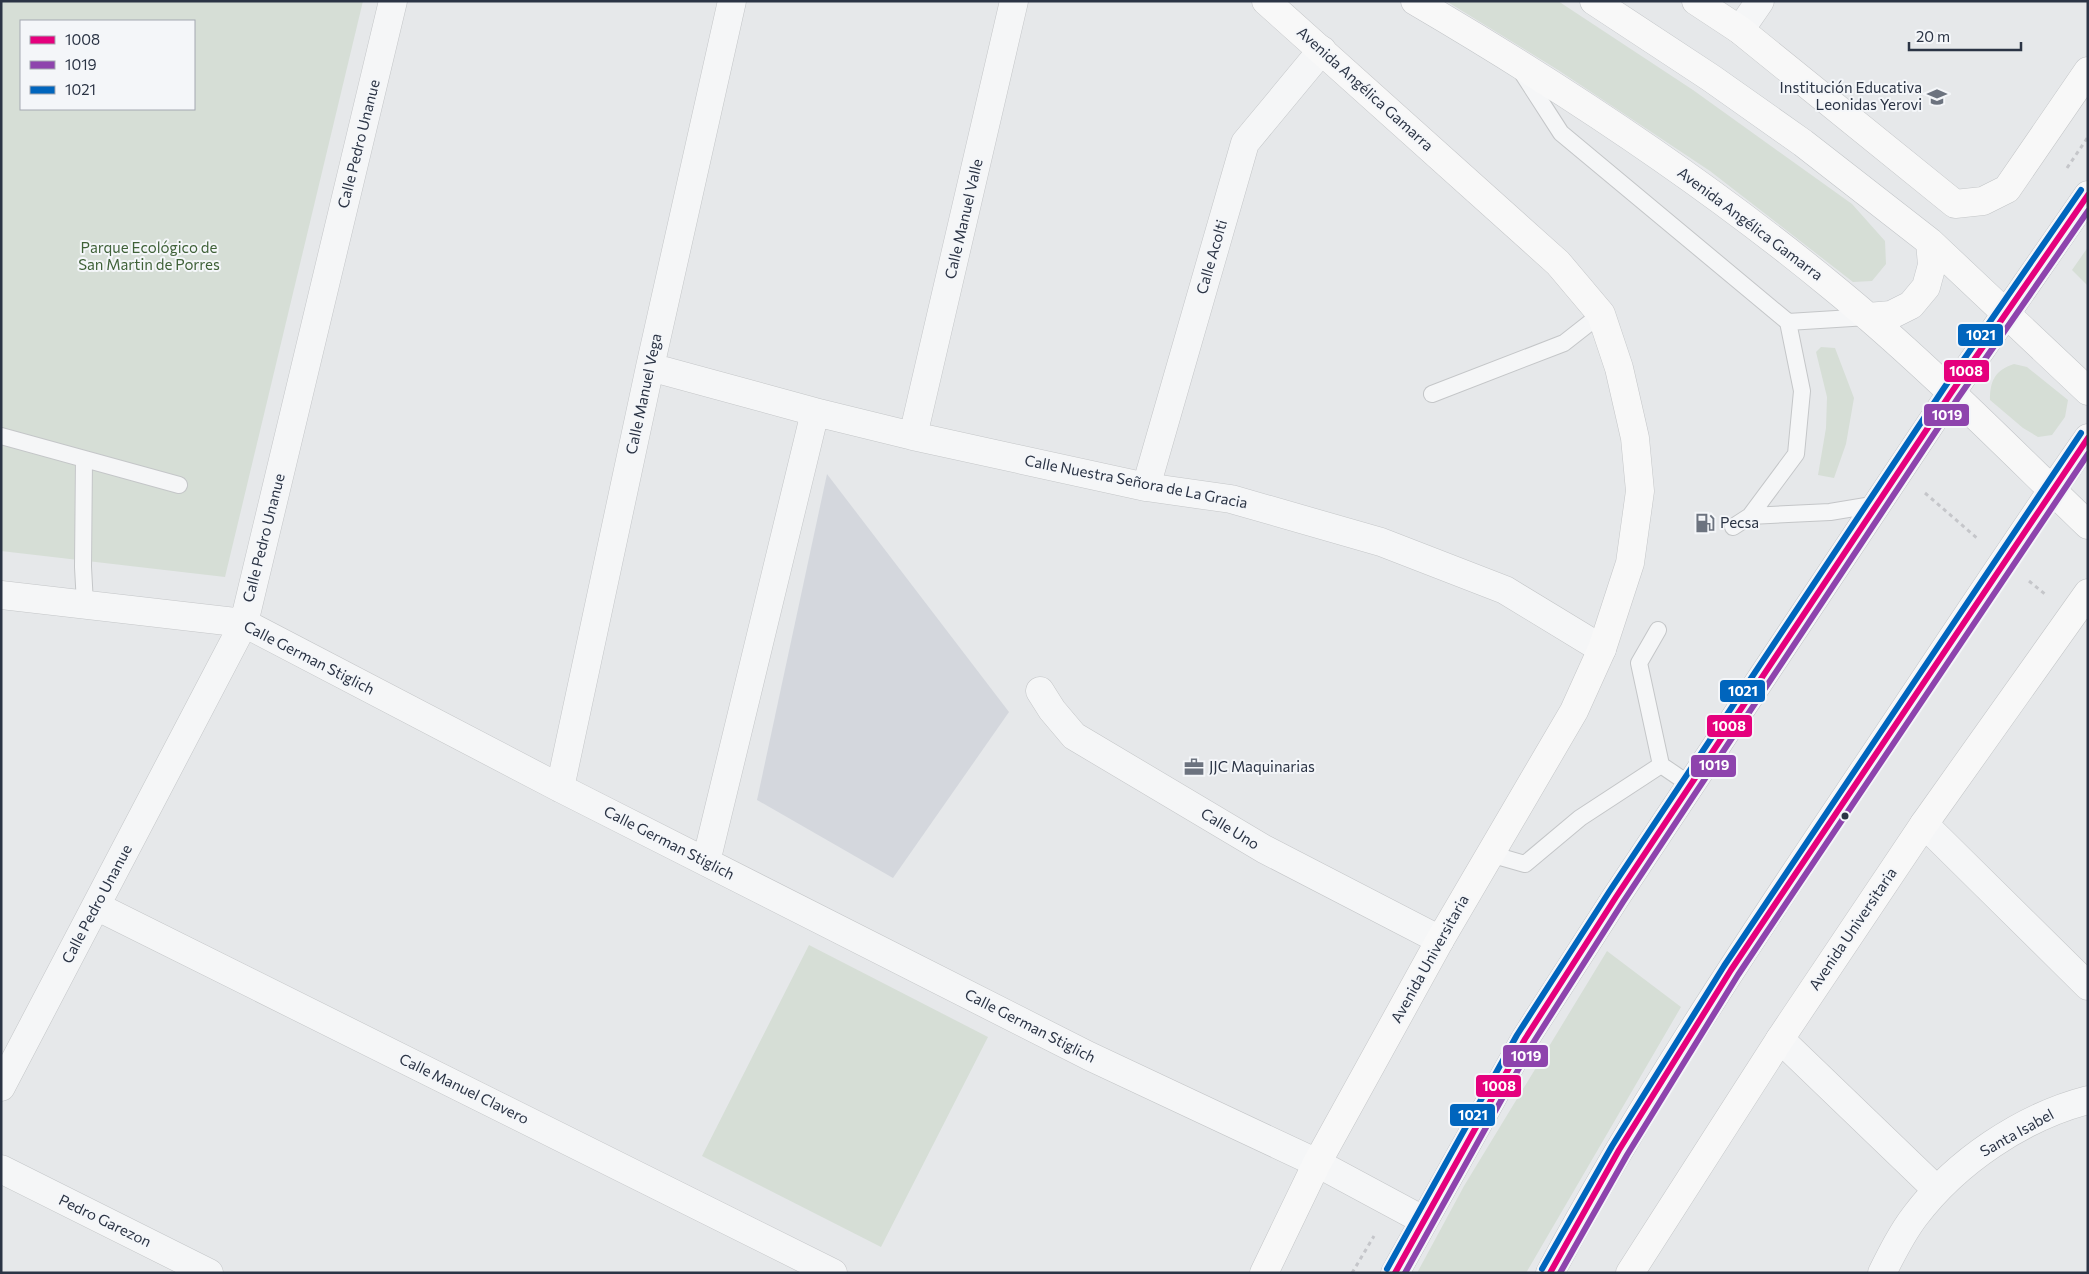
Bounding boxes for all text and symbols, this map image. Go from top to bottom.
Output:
legend [20,20,195,110]
scale bar [1909,20,2022,52]
street label: Avenida Angélica Gamarra [1294,22,1437,154]
text: 20 m [1916,27,1950,45]
text: 1008 [65,30,100,48]
text: 1019 [65,55,97,73]
street label: Calle Pedro Unanue [333,77,383,210]
place label: Institución Educativa Leonidas Yerovi [1780,78,1922,113]
text: 1021 [65,80,96,98]
school or university icon: Institución Educativa Leonidas Yerovi [1926,86,1948,108]
street label: Calle Manuel Valle [940,157,986,281]
street label: Avenida Angélica Gamarra [1674,163,1827,284]
street label: Calle Acolti [1192,217,1230,296]
park label: Parque Ecológico de San Martin de Porres [78,238,220,273]
line badge: 1021 [1957,323,2004,347]
text: 1021 [1966,326,1996,343]
street label: Calle Manuel Vega [621,332,665,456]
line badge: 1008 [1943,359,1990,383]
text: 1008 [1949,362,1983,379]
line badge: 1019 [1923,403,1970,427]
text: 1019 [1932,406,1963,423]
street label: Calle Nuestra Señora de La Gracia [1023,451,1249,512]
street label: Calle Pedro Unanue [238,471,288,604]
fuel station icon: Pecsa [1694,512,1716,534]
place label: Pecsa [1720,513,1759,531]
street label: Calle German Stiglich [241,616,378,698]
line badge: 1021 [1719,679,1766,703]
text: 1021 [1728,682,1758,699]
line badge: 1008 [1706,714,1753,738]
text: 1008 [1712,717,1746,734]
line badge: 1019 [1690,754,1737,778]
office icon: JJC Maquinarias [1183,756,1205,778]
text: 1019 [1699,756,1730,773]
place label: JJC Maquinarias [1209,757,1315,775]
street label: Calle German Stiglich [601,801,738,883]
street label: Calle Uno [1198,804,1263,853]
unlabelled marker [1840,811,1850,821]
street label: Calle Pedro Unanue [57,841,135,966]
street label: Avenida Universitaria [1805,864,1900,993]
street label: Avenida Universitaria [1386,891,1472,1026]
street label: Calle German Stiglich [962,984,1099,1066]
line badge: 1019 [1502,1044,1549,1068]
text: 1019 [1511,1047,1542,1064]
street label: Calle Manuel Clavero [397,1049,532,1127]
line badge: 1008 [1475,1074,1522,1098]
text: 1008 [1482,1077,1516,1094]
line badge: 1021 [1449,1103,1496,1127]
street label: Santa Isabel [1976,1104,2057,1160]
text: 1021 [1458,1106,1488,1123]
street label: Pedro Garezon [56,1190,155,1250]

